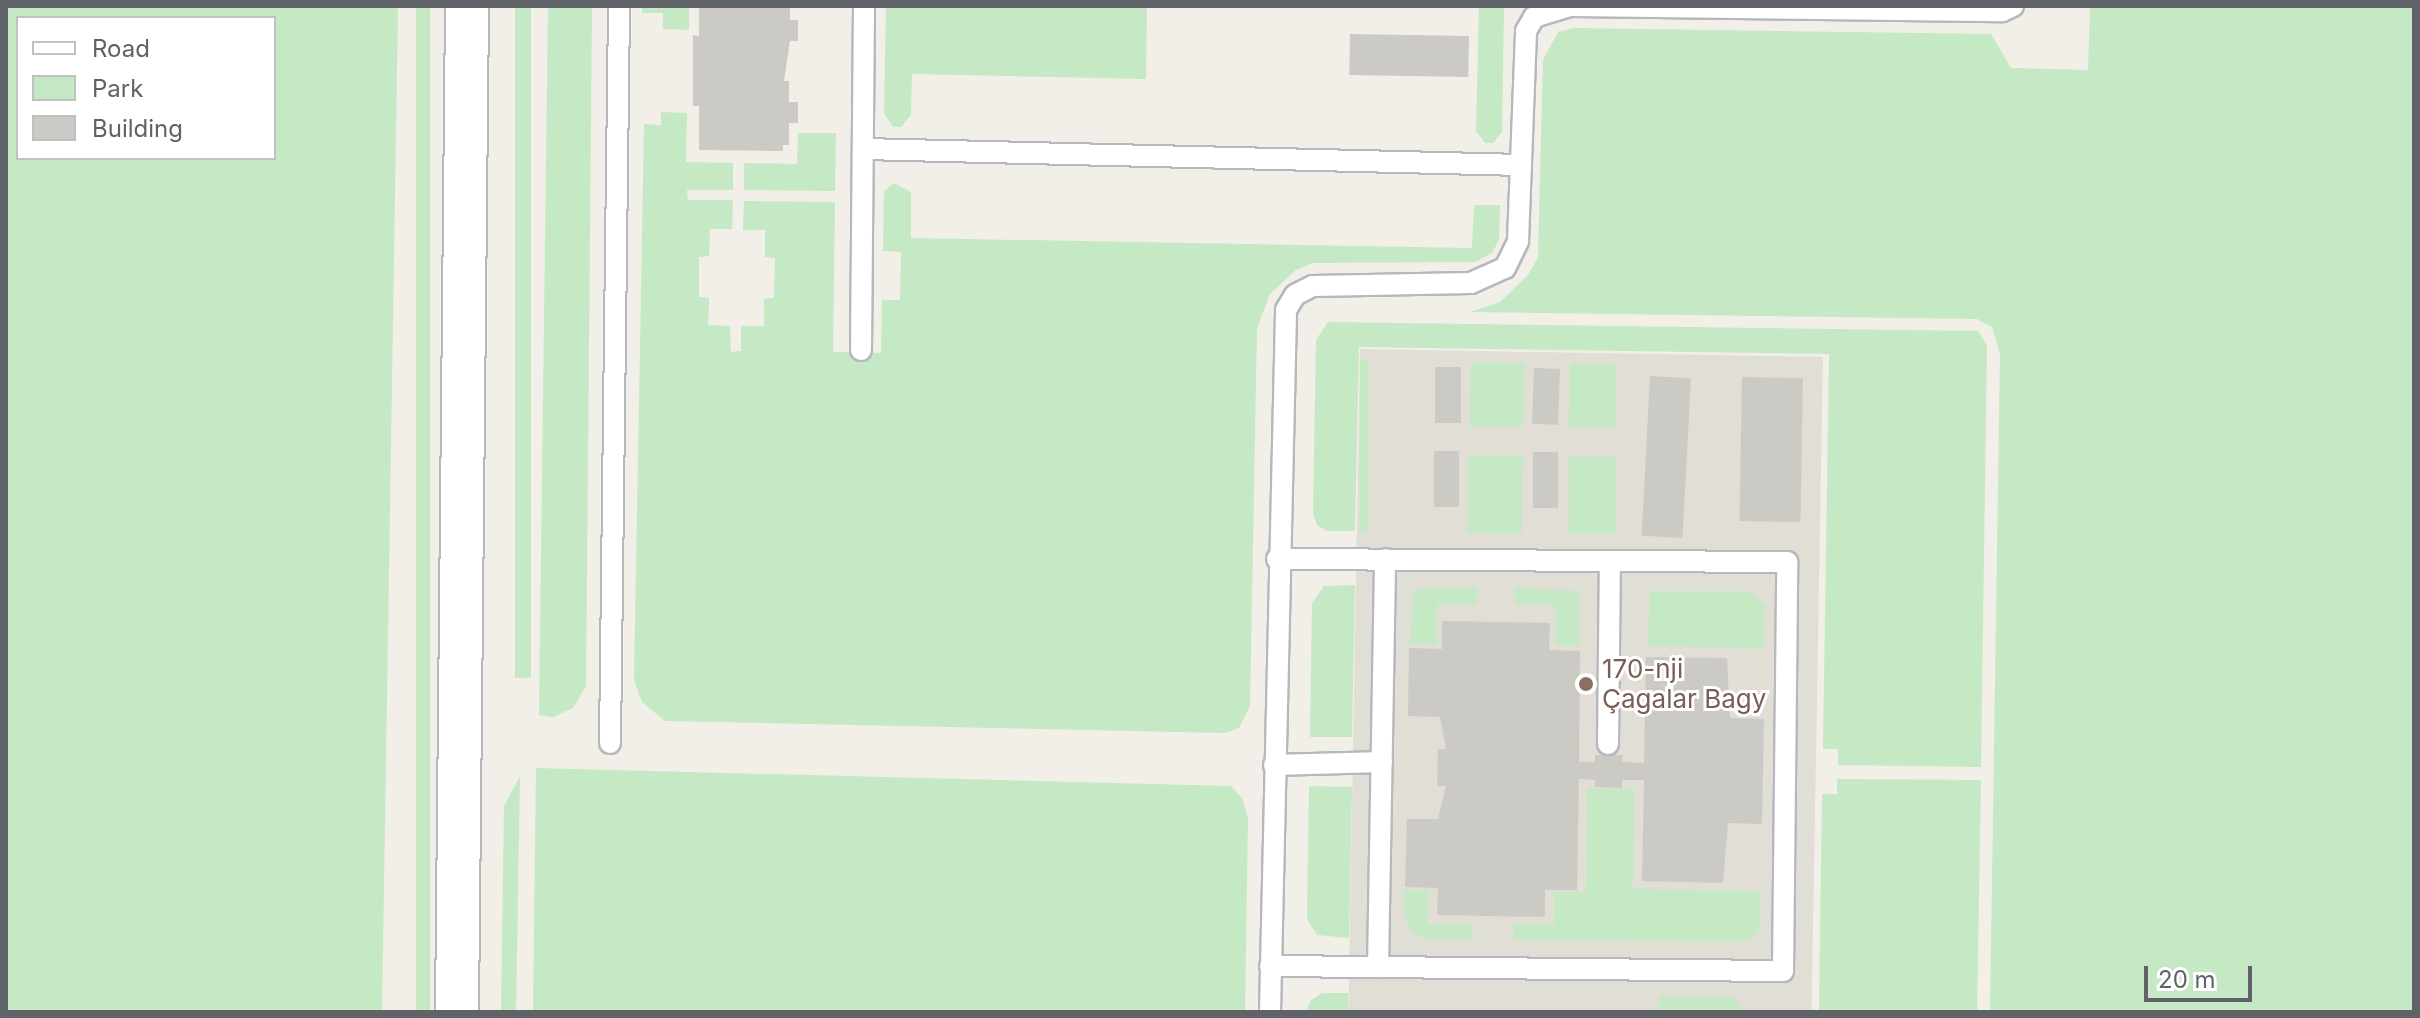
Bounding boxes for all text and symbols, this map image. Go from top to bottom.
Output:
legend [16,16,276,160]
text: Road [92,34,150,63]
text: Park [92,74,143,103]
text: Building [92,114,183,143]
place label: 170-nji Çagalar Bagy [1602,653,1766,714]
marker: 170-nji Çagalar Bagy [1577,675,1595,693]
scale bar [2148,950,2256,1000]
text: 20 m [2158,965,2216,994]

